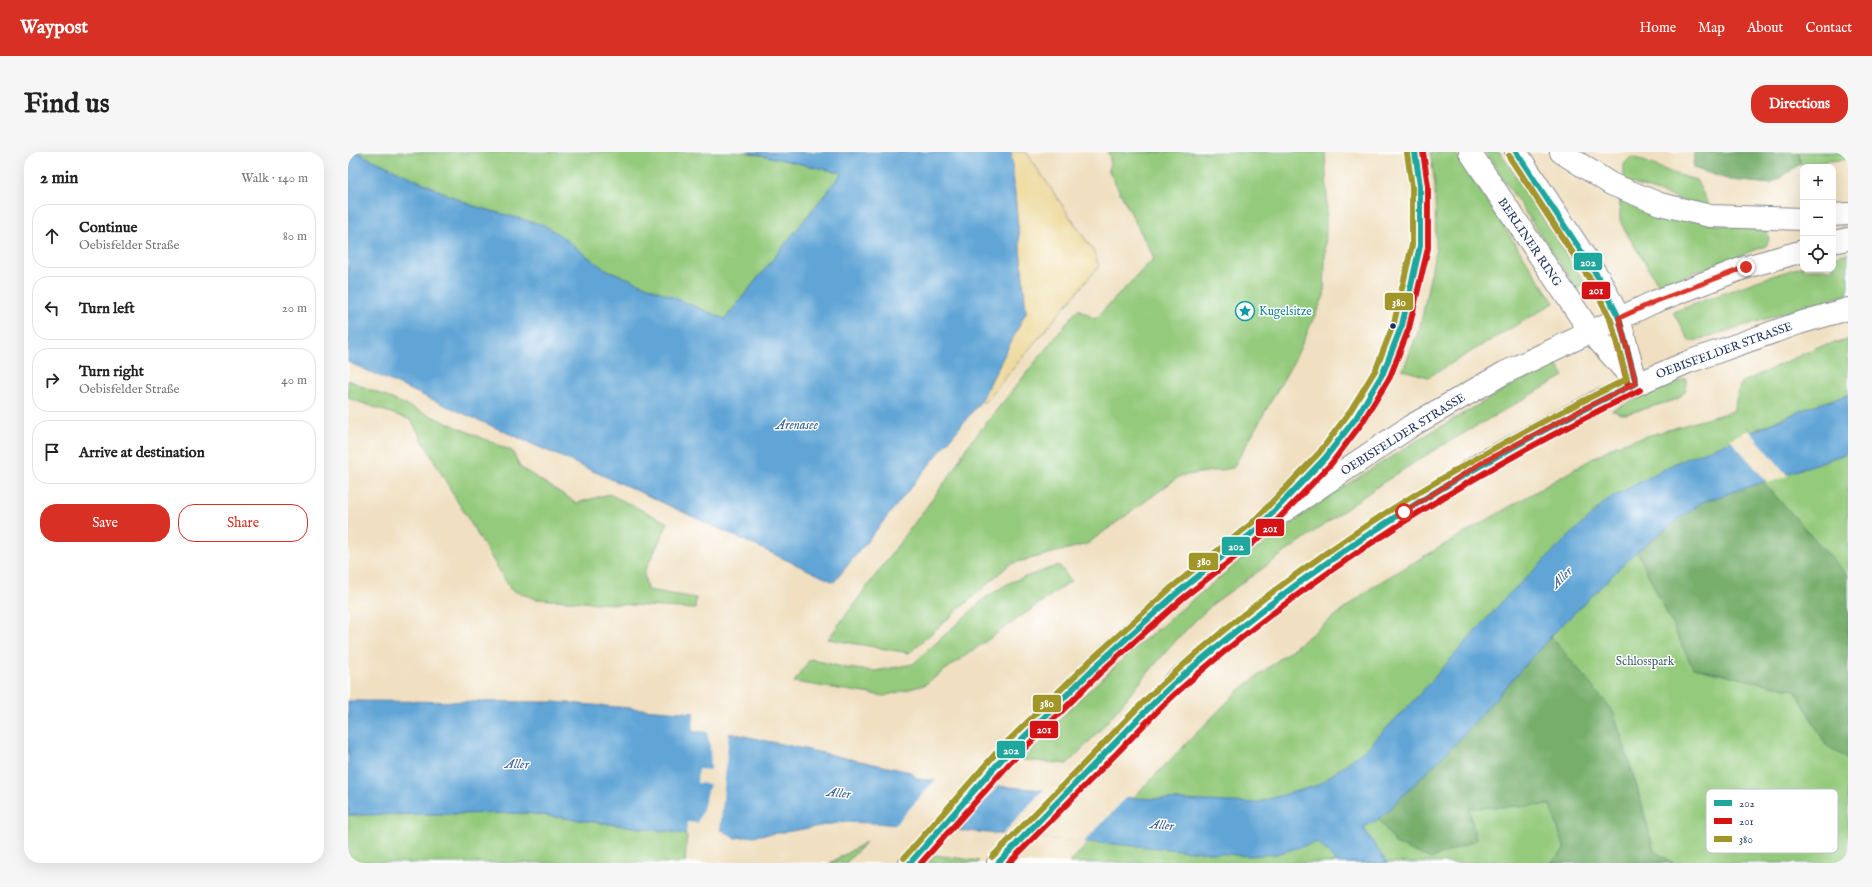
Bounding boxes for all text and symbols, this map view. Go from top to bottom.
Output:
text: Waypost [20,16,88,40]
text: Home [1640,19,1676,37]
text: Map [1698,19,1725,37]
text: About [1747,19,1783,37]
text: Contact [1805,19,1852,37]
button: Directions [1751,85,1848,123]
text: Find us [24,87,110,122]
map controls [1800,164,1836,272]
button: + [1800,164,1836,200]
text: 2 min [40,168,78,189]
text: Walk · 140 m [241,170,308,187]
street label: BERLINER RING [1494,195,1565,290]
button: − [1800,200,1836,236]
text: Continue [79,218,137,237]
icon: ahead [41,225,63,247]
text: 80 m [283,228,307,245]
button: locate [1800,236,1836,272]
text: Oebisfelder Straße [79,237,180,254]
line badge: 202 [1573,252,1603,271]
text: 202 [1580,256,1597,270]
route end [1737,258,1755,276]
line badge: 201 [1581,281,1611,300]
text: 201 [1589,284,1603,298]
line badge: 380 [1384,292,1414,311]
text: 380 [1392,296,1407,310]
icon: left [41,297,63,319]
text: Turn left [79,299,135,318]
text: 20 m [282,300,307,317]
place icon: Kugelsitze [1234,300,1256,322]
place label: Kugelsitze [1259,304,1312,319]
street label: OEBISFELDER STRASSE [1654,319,1794,382]
unlabelled marker [1388,321,1398,331]
text: Turn right [79,362,144,381]
icon: right [41,369,63,391]
text: 40 m [281,372,307,389]
text: Oebisfelder Straße [79,381,180,398]
street label: OEBISFELDER STRASSE [1338,390,1468,479]
water label: Arenasee [774,417,819,434]
icon: arrive [41,441,63,463]
text: Arrive at destination [79,443,205,462]
route start [1395,503,1413,521]
button: Save [40,504,170,542]
button: Share [178,504,308,542]
line badge: 201 [1255,518,1285,537]
text: 201 [1263,522,1277,536]
line badge: 202 [1221,536,1251,556]
text: 202 [1228,540,1245,554]
line badge: 380 [1188,552,1219,571]
text: 380 [1197,555,1212,569]
water label: Aller [1546,563,1577,594]
park label: Schlosspark [1616,654,1675,670]
line badge: 380 [1032,694,1062,713]
text: 380 [1040,697,1055,711]
line badge: 201 [1029,720,1059,739]
text: 201 [1037,723,1051,737]
line badge: 202 [996,740,1026,759]
text: 202 [1003,744,1020,758]
water label: Aller [503,756,530,773]
water label: Aller [824,784,852,803]
legend [1706,789,1838,853]
text: 202 [1739,797,1755,811]
text: 201 [1739,815,1754,829]
water label: Aller [1147,816,1175,835]
text: 380 [1739,833,1753,847]

